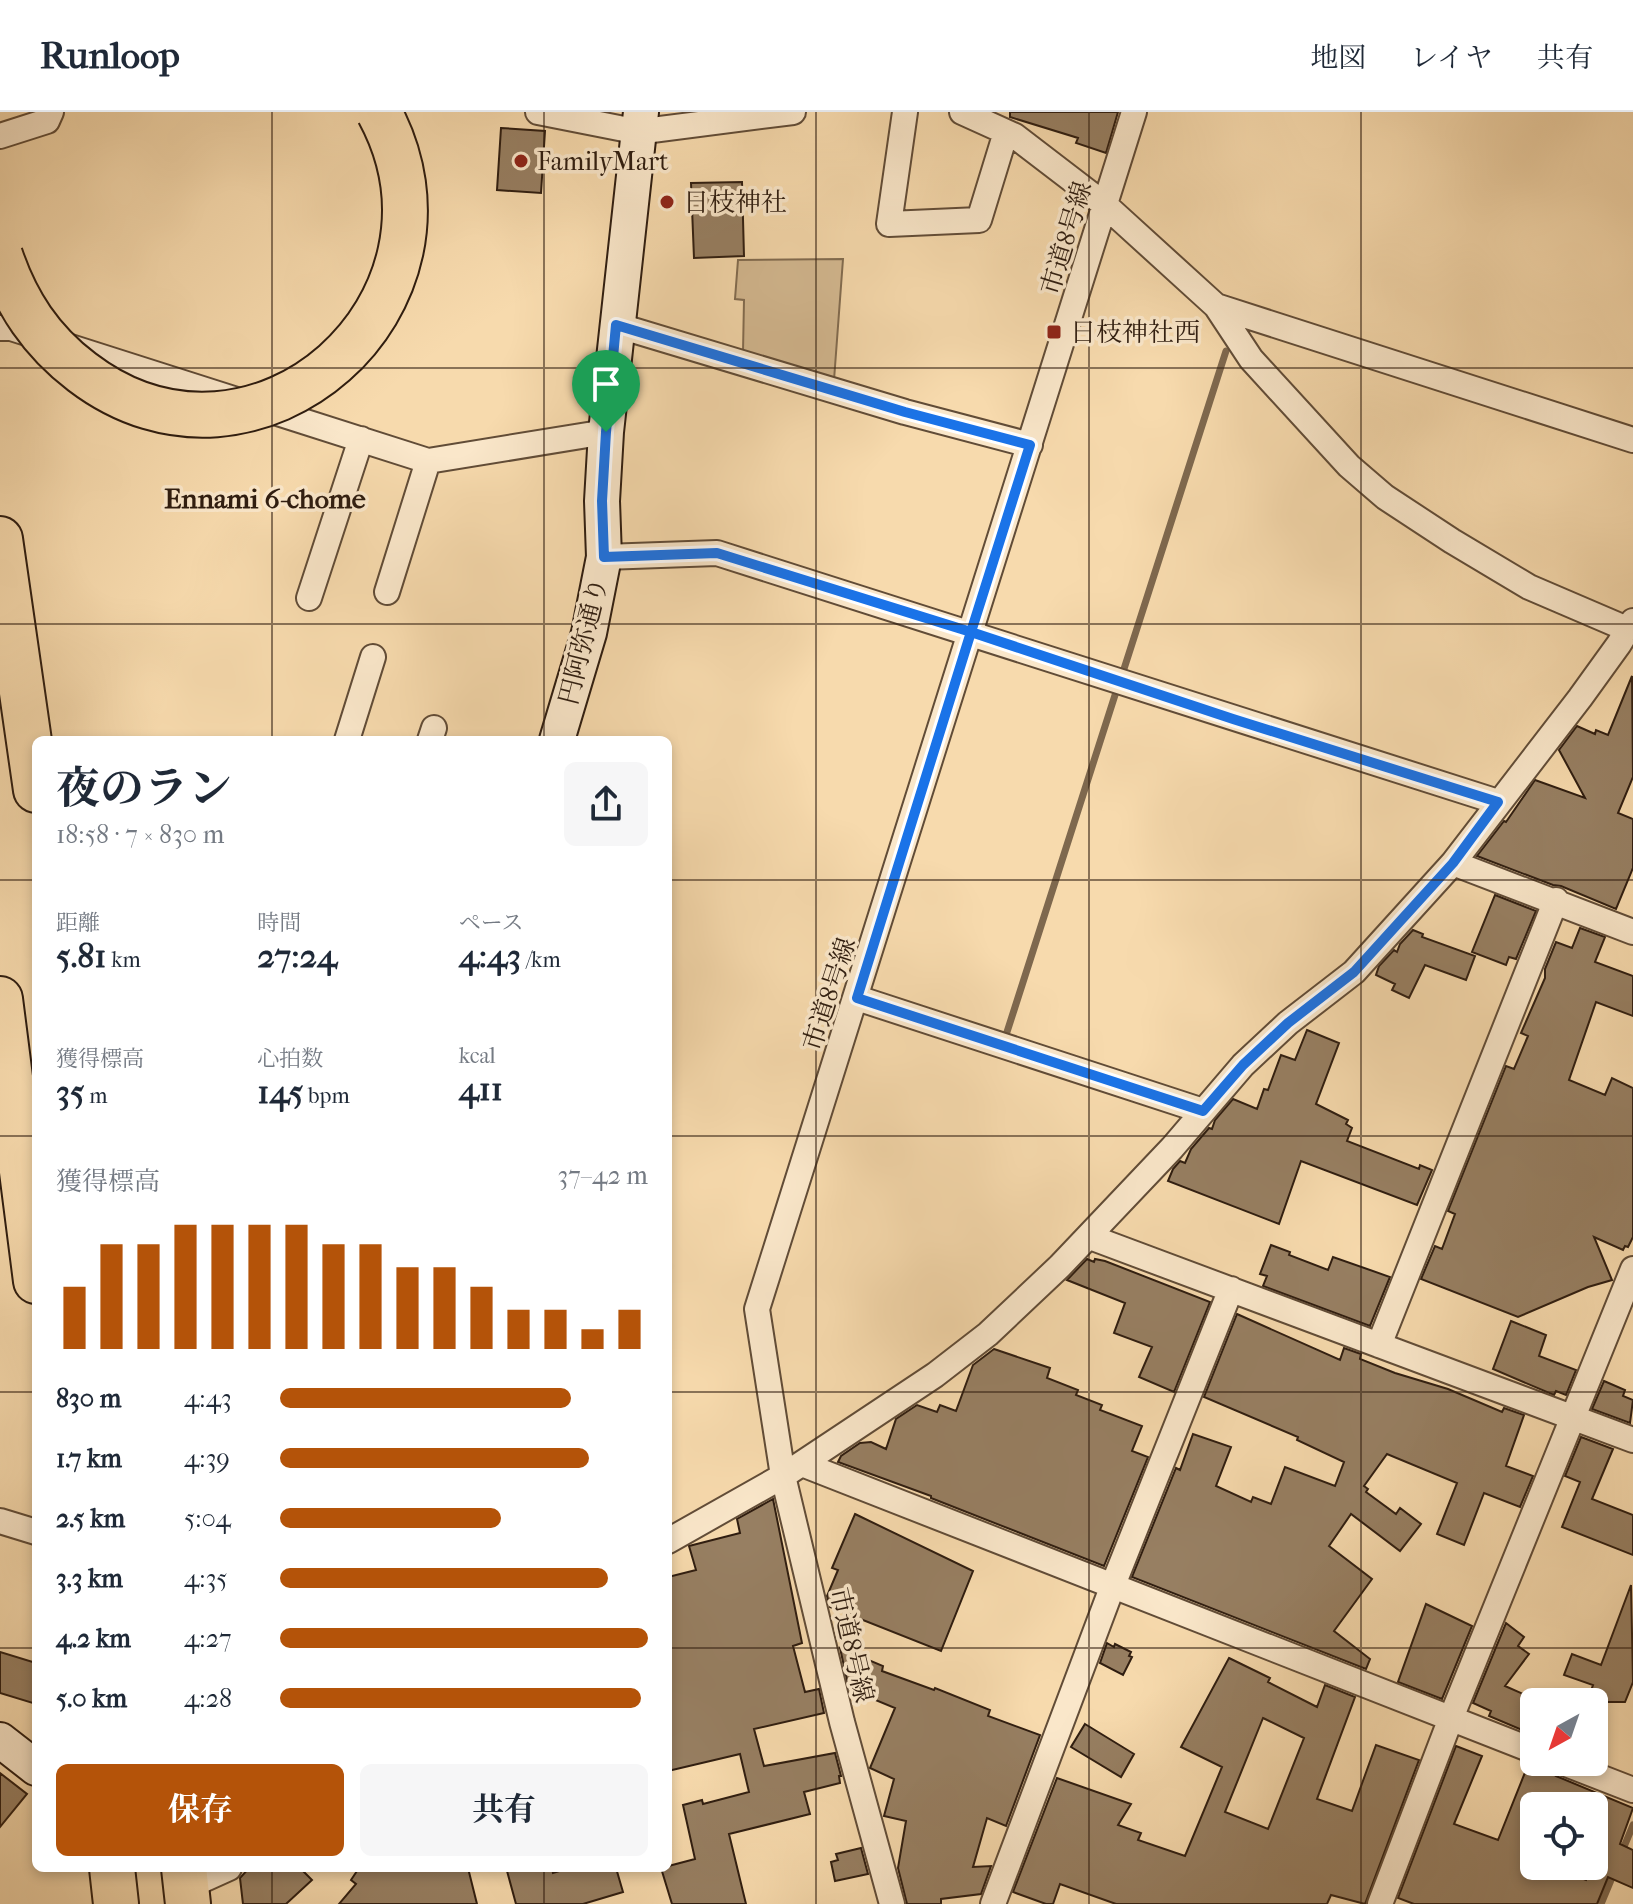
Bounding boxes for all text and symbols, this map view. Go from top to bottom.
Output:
text: Runloop [40,33,180,78]
text: 地図 [1310,41,1366,74]
text: レイヤ [1410,41,1493,74]
text: 共有 [1537,41,1593,74]
place label: FamilyMart [537,146,669,177]
marker: FamilyMart [512,152,530,170]
street label: 市道8号線 [1035,178,1098,299]
place label: 日枝神社 [683,187,787,218]
marker: 日枝神社 [658,193,676,211]
place label: 日枝神社西 [1070,317,1200,348]
marker: 日枝神社西 [1045,323,1063,341]
pin [572,350,640,432]
icon: arrive [584,362,628,406]
district label: Ennami 6-chome [164,482,366,515]
street label: 円阿弥通り [553,574,614,708]
button: share [564,762,648,846]
text: 夜のラン [56,763,232,814]
text: 18:58 · 7 × 830 m [56,819,224,850]
text: 距離 [56,910,100,936]
text: 時間 [257,910,301,936]
text: ペース [459,910,524,936]
street label: 市道8号線 [797,934,862,1055]
text: 5.81 [56,936,106,976]
text: 27:24 [257,936,337,976]
text: 4:43 [459,936,521,976]
text: km [106,947,141,973]
text: /km [521,947,561,973]
text: kcal [459,1043,496,1069]
text: 獲得標高 [56,1046,144,1072]
text: 心拍数 [257,1046,323,1072]
text: 411 [459,1069,503,1109]
text: 35 [56,1072,85,1112]
text: 145 [257,1072,303,1112]
text: m [85,1083,108,1109]
text: bpm [303,1083,350,1109]
text: 37–42 m [558,1160,648,1191]
text: 獲得標高 [56,1166,160,1197]
text: 830 m [56,1383,121,1414]
text: 4:43 [184,1383,232,1414]
text: 1.7 km [56,1443,122,1474]
text: 4:39 [184,1443,230,1474]
text: 2.5 km [56,1503,125,1534]
text: 5:04 [184,1503,231,1534]
text: 3.3 km [56,1563,123,1594]
text: 4:35 [184,1563,228,1594]
street label: 市道8号線 [823,1585,880,1706]
text: 4.2 km [56,1623,131,1654]
text: 4:27 [184,1623,232,1654]
text: 5.0 km [56,1683,127,1714]
text: 4:28 [184,1683,232,1714]
north arrow [1520,1688,1608,1776]
map controls [1520,1688,1608,1880]
button: 保存 [56,1764,344,1856]
button: 共有 [360,1764,648,1856]
button: locate [1520,1792,1608,1880]

